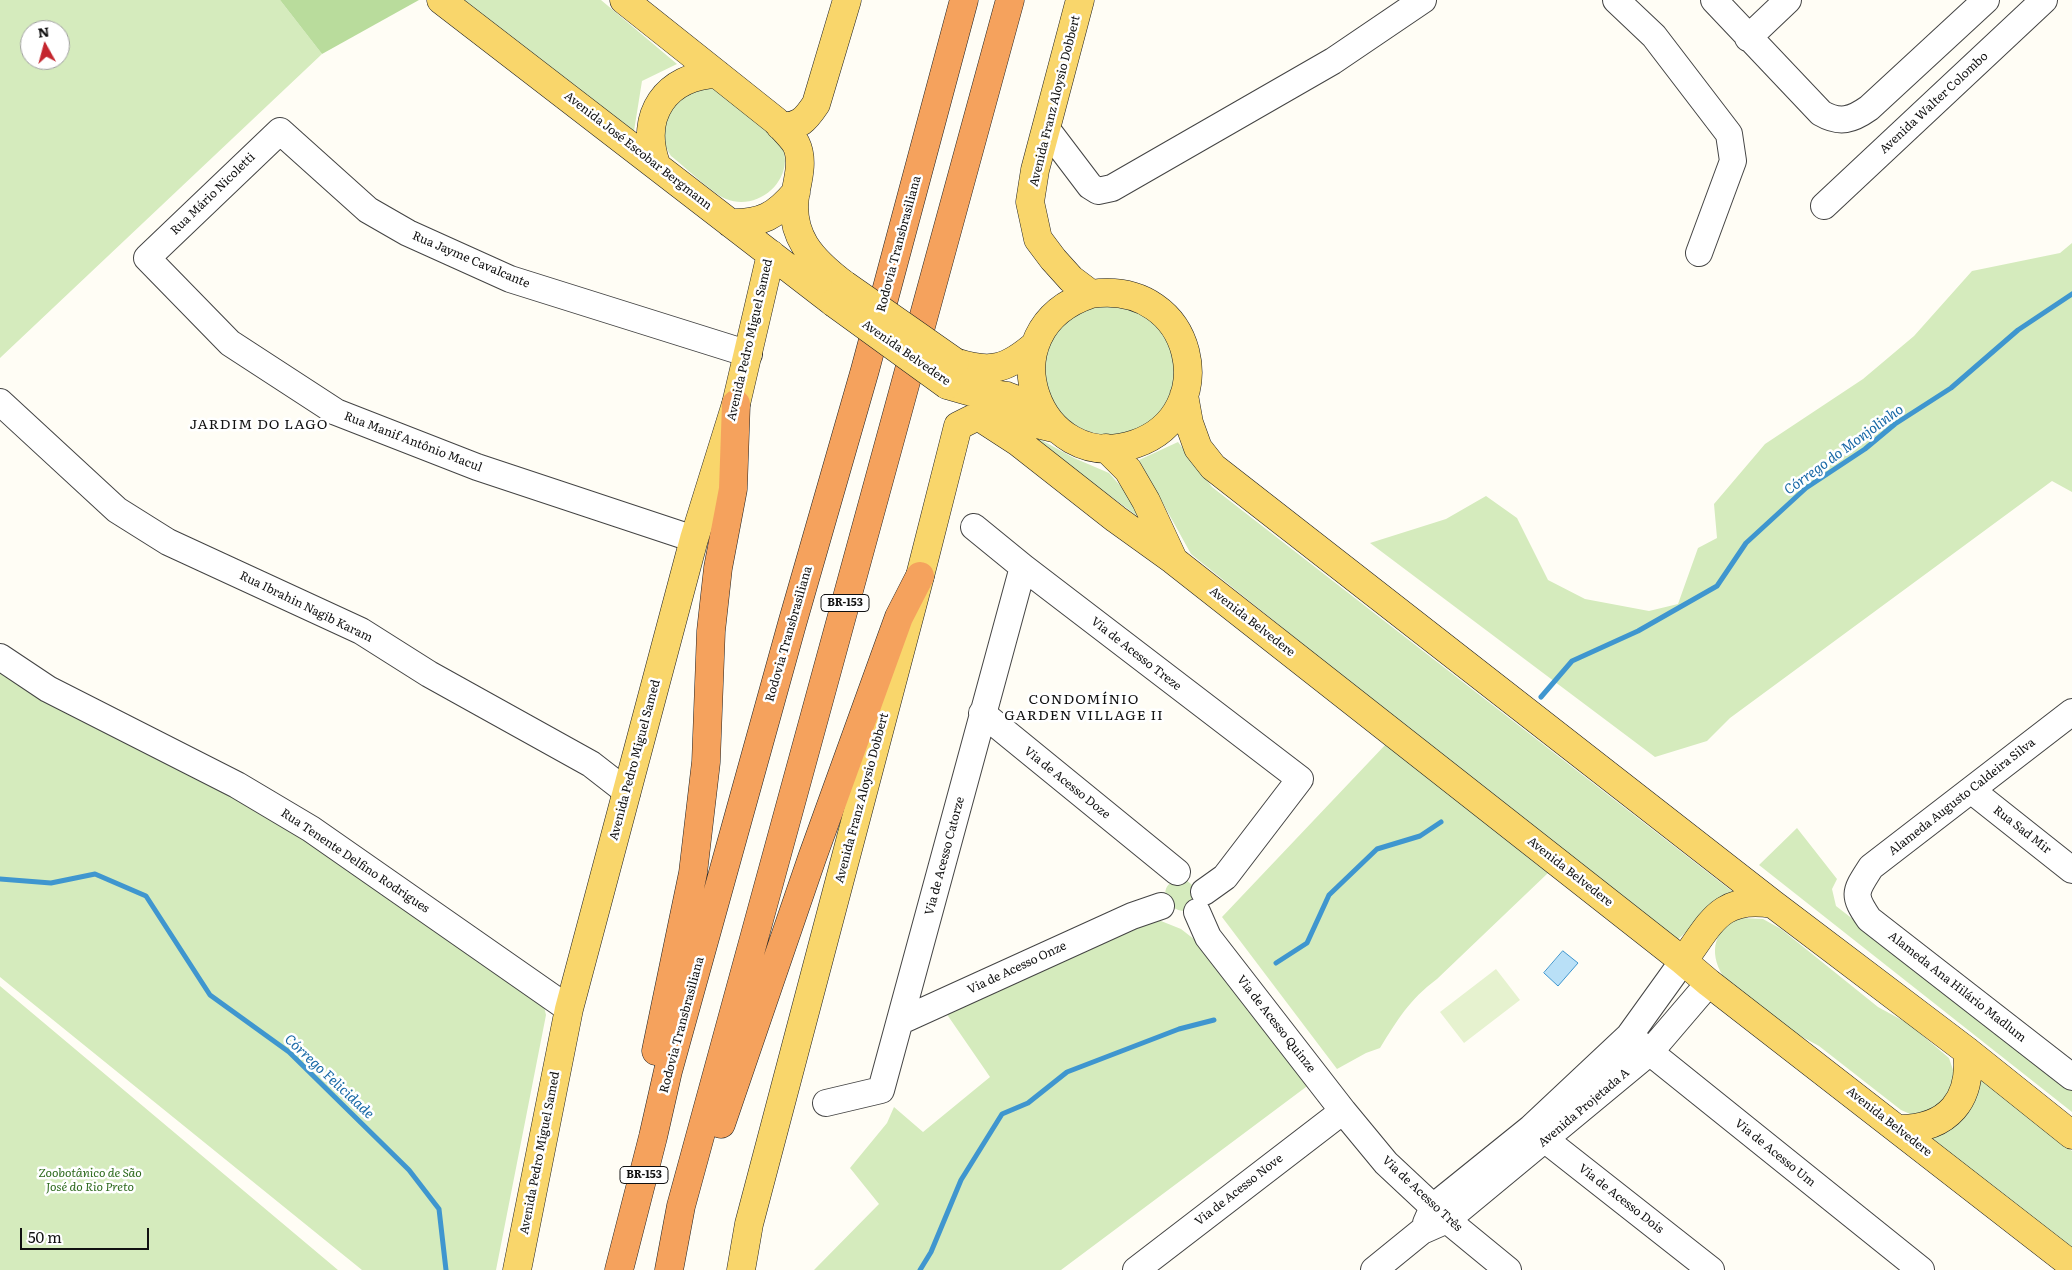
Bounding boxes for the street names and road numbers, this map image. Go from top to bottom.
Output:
street label: Avenida Franz Aloysio Dobbert [1027,14,1083,188]
street label: Avenida Walter Colombo [1877,49,1991,157]
street label: Avenida José Escobar Bergmann [561,89,715,213]
street label: Rua Mário Nicoletti [168,150,258,238]
street label: Rodovia Transbrasiliana [874,174,924,314]
street label: Rua Jayme Cavalcante [410,229,532,291]
street label: Avenida Pedro Miguel Samed [724,258,776,422]
street label: Avenida Belvedere [859,317,953,389]
street label: Rua Manif Antônio Macul [342,409,484,475]
street label: Rodovia Transbrasiliana [763,565,815,703]
street label: Rua Ibrahin Nagib Karam [237,569,375,645]
street label: Avenida Belvedere [1206,584,1298,660]
road number: BR-153 [821,594,869,612]
street label: Via de Acesso Treze [1088,614,1184,694]
street label: Avenida Pedro Miguel Samed [607,678,663,842]
street label: Avenida Franz Aloysio Dobbert [832,711,892,885]
street label: Alameda Augusto Caldeira Silva [1886,735,2038,859]
street label: Via de Acesso Doze [1021,744,1113,822]
street label: Via de Acesso Catorze [922,795,968,917]
street label: Rua Sad Mir [1990,803,2054,857]
street label: Rua Tenente Delfino Rodrigues [278,806,432,916]
street label: Avenida Belvedere [1524,834,1616,910]
street label: Alameda Ana Hilário Madlum [1885,929,2029,1045]
street label: Via de Acesso Onze [965,939,1069,997]
street label: Rodovia Transbrasiliana [657,955,707,1095]
street label: Via de Acesso Quinze [1234,973,1318,1075]
street label: Avenida Projetada A [1536,1066,1632,1150]
street label: Avenida Pedro Miguel Samed [517,1070,563,1236]
street label: Avenida Belvedere [1843,1084,1935,1160]
street label: Via de Acesso Um [1732,1116,1818,1190]
street label: Via de Acesso Nove [1192,1151,1286,1229]
street label: Via de Acesso Três [1379,1153,1465,1235]
street label: Via de Acesso Dois [1576,1161,1666,1237]
road number: BR-153 [620,1166,668,1184]

